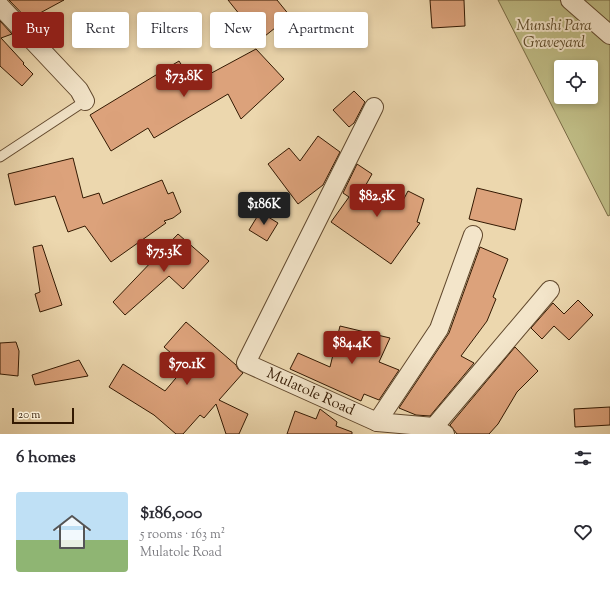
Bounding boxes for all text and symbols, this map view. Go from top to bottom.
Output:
chip: Buy [12,12,64,48]
chip: Rent [72,12,129,48]
chip: Filters [137,12,202,48]
chip: New [210,12,266,48]
chip: Apartment [274,12,368,48]
park label: Munshi Para Graveyard [516,16,592,54]
map controls [554,60,598,104]
button: locate [554,60,598,104]
pin: $73.8K [151,64,217,98]
text: $73.8K [165,68,203,86]
pin: $82.5K [344,184,410,218]
text: $82.5K [359,188,395,206]
pin: $186K [236,192,292,226]
text: $186K [247,196,281,214]
pin: $75.3K [131,239,197,273]
text: $75.3K [146,243,182,261]
pin: $84.4K [319,331,385,365]
text: $84.4K [332,335,372,353]
pin: $70.1K [154,352,220,386]
text: $70.1K [169,356,205,374]
street label: Mulatole Road [263,363,358,421]
scale bar [12,406,74,425]
text: 20 m [18,407,40,423]
text: 6 homes [16,446,76,470]
icon: filters [572,447,594,469]
text: $186,000 [140,502,202,526]
icon: home [48,508,96,556]
icon: heart [572,521,594,543]
text: 5 rooms · 163 m² [140,526,225,544]
text: Mulatole Road [140,544,222,562]

